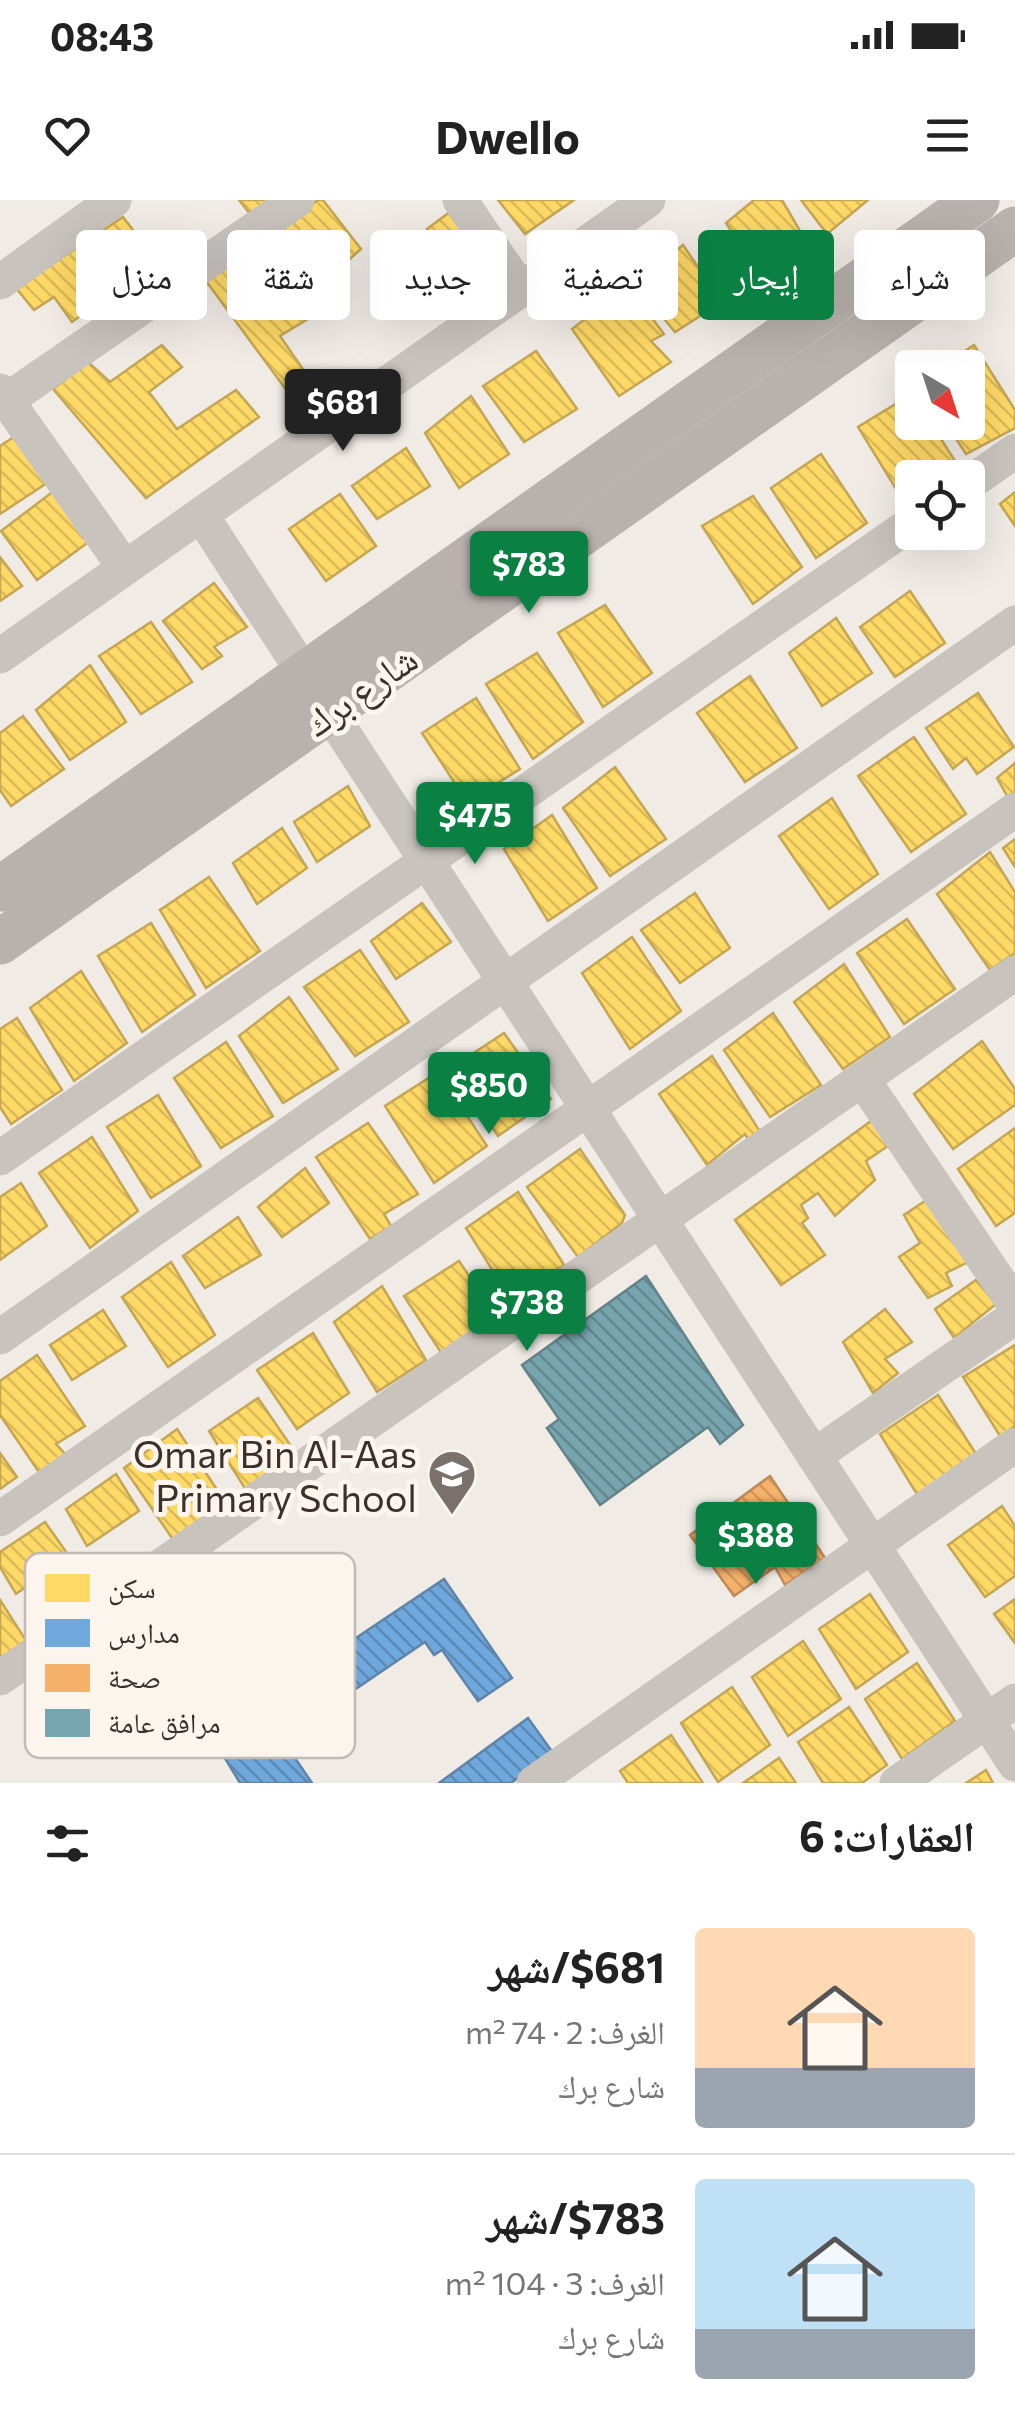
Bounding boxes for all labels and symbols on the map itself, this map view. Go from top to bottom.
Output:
north arrow [895,350,985,440]
pin: $681 [284,369,402,454]
pin: $783 [470,531,588,616]
street label: شارع برك [295,633,427,747]
pin: $475 [416,782,534,867]
pin: $850 [430,1052,548,1137]
pin: $738 [468,1269,586,1354]
place label: Omar Bin Al-Aas Primary School [133,1429,417,1520]
school or university icon: Omar Bin Al-Aas Primary School [426,1448,478,1516]
pin: $388 [697,1502,815,1587]
legend [25,1553,355,1758]
text: سكن [108,1570,156,1606]
text: مدارس [108,1615,180,1651]
text: صحة [108,1660,161,1694]
text: مرافق عامة [108,1705,221,1741]

